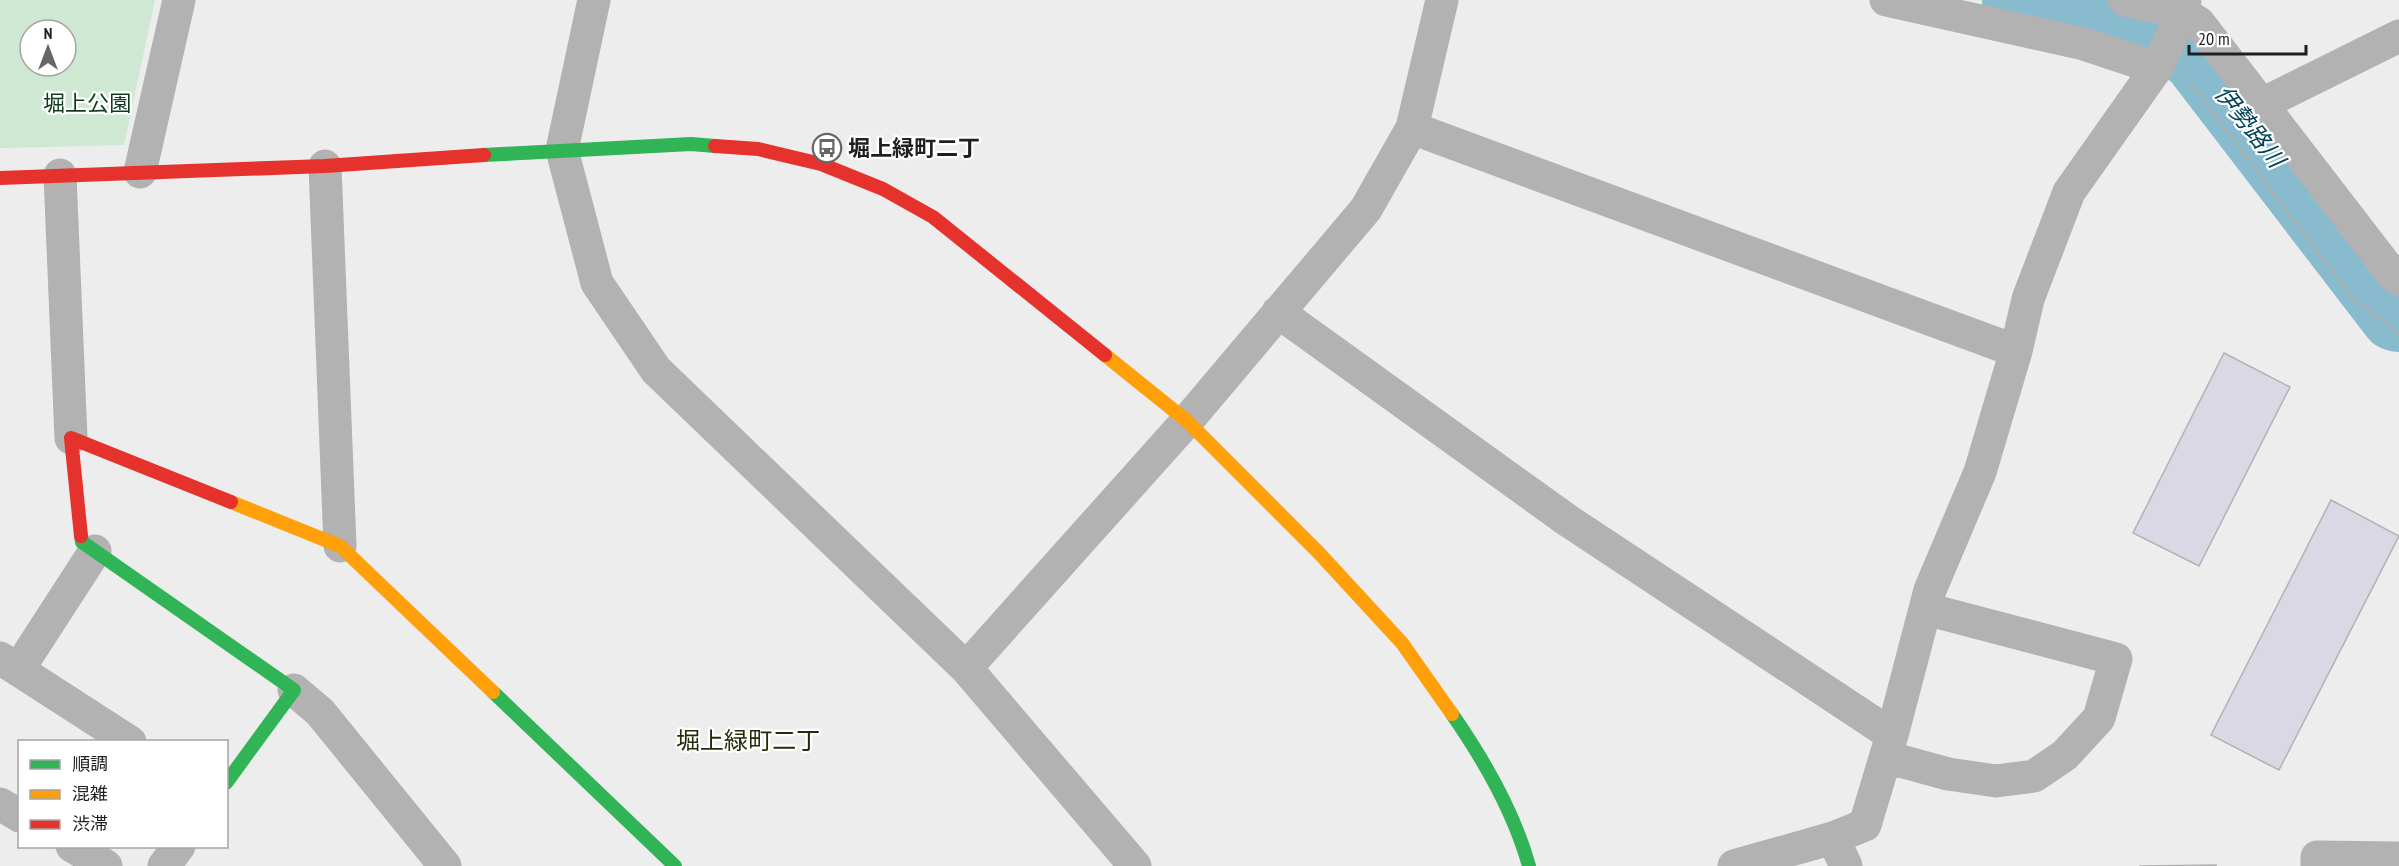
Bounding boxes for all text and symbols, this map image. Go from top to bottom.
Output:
north arrow [18,18,78,78]
scale bar [2189,18,2306,56]
text: N [44,23,52,43]
text: 20 m [2198,27,2230,50]
water label: 伊勢路川 [2208,79,2294,176]
park label: 堀上公園 [43,89,131,117]
bus stop icon: 堀上緑町二丁 [811,132,843,164]
place label: 堀上緑町二丁 [848,134,980,162]
district label: 堀上緑町二丁 [676,725,820,756]
legend [18,740,228,848]
text: 順調 [72,752,108,775]
text: 混雑 [72,782,108,805]
text: 渋滞 [72,812,108,835]

